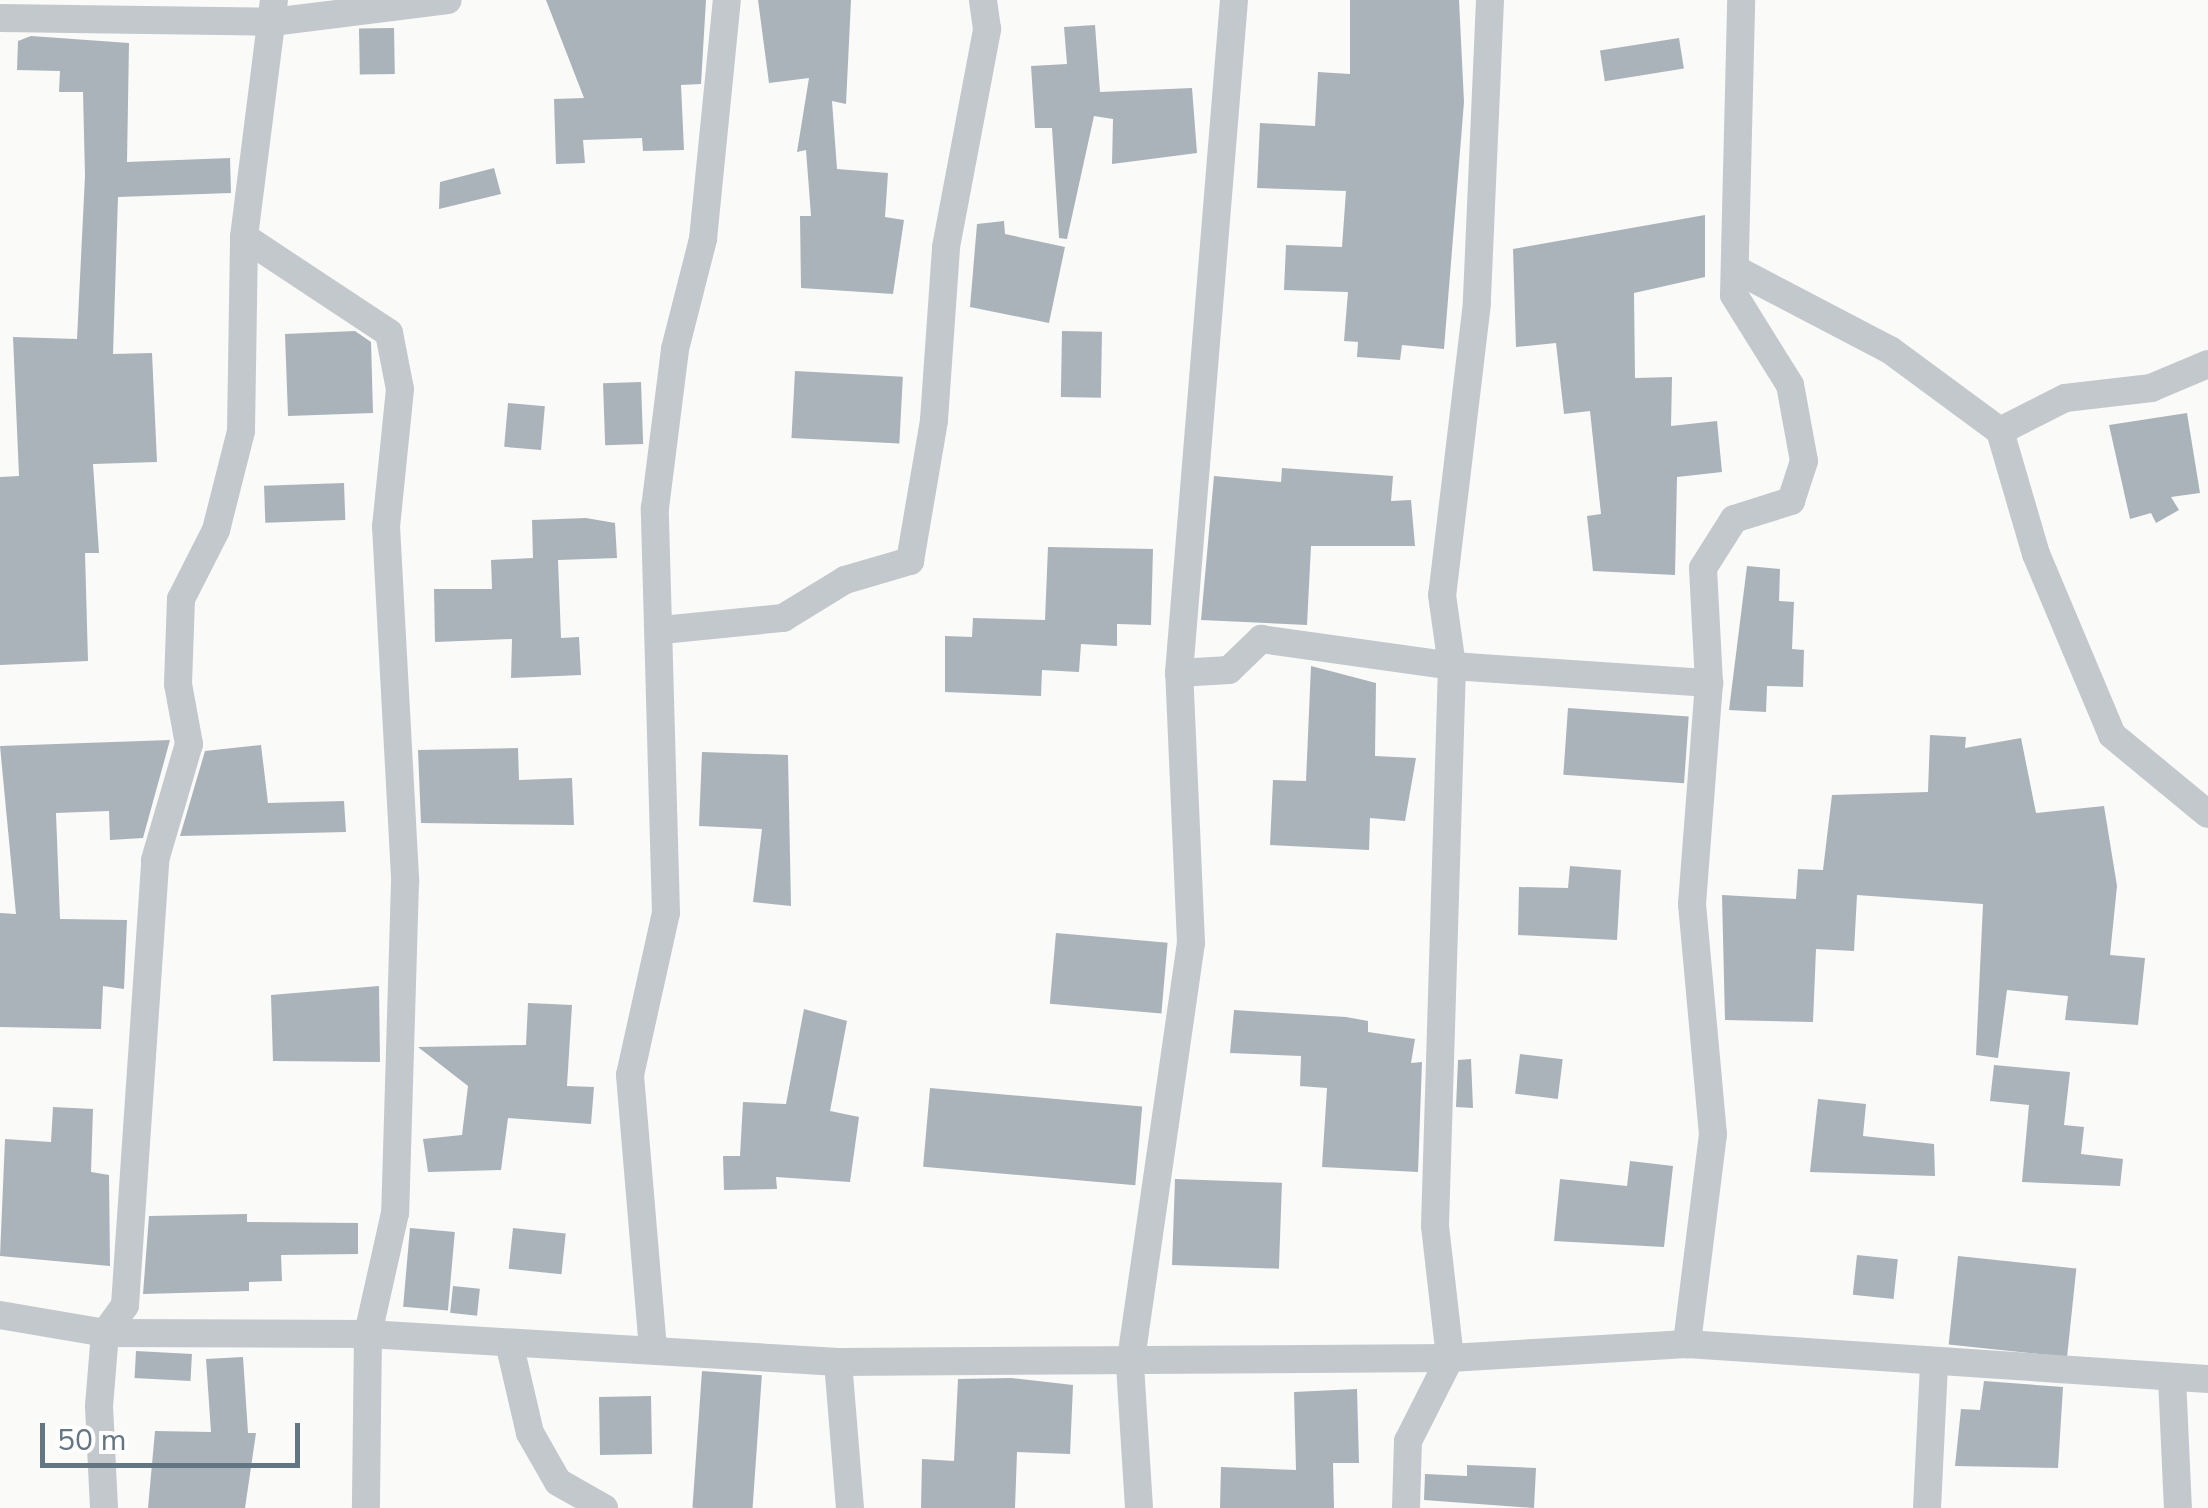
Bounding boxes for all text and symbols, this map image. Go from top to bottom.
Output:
scale bar [45,1403,305,1465]
text: 50 m [57,1420,126,1461]

